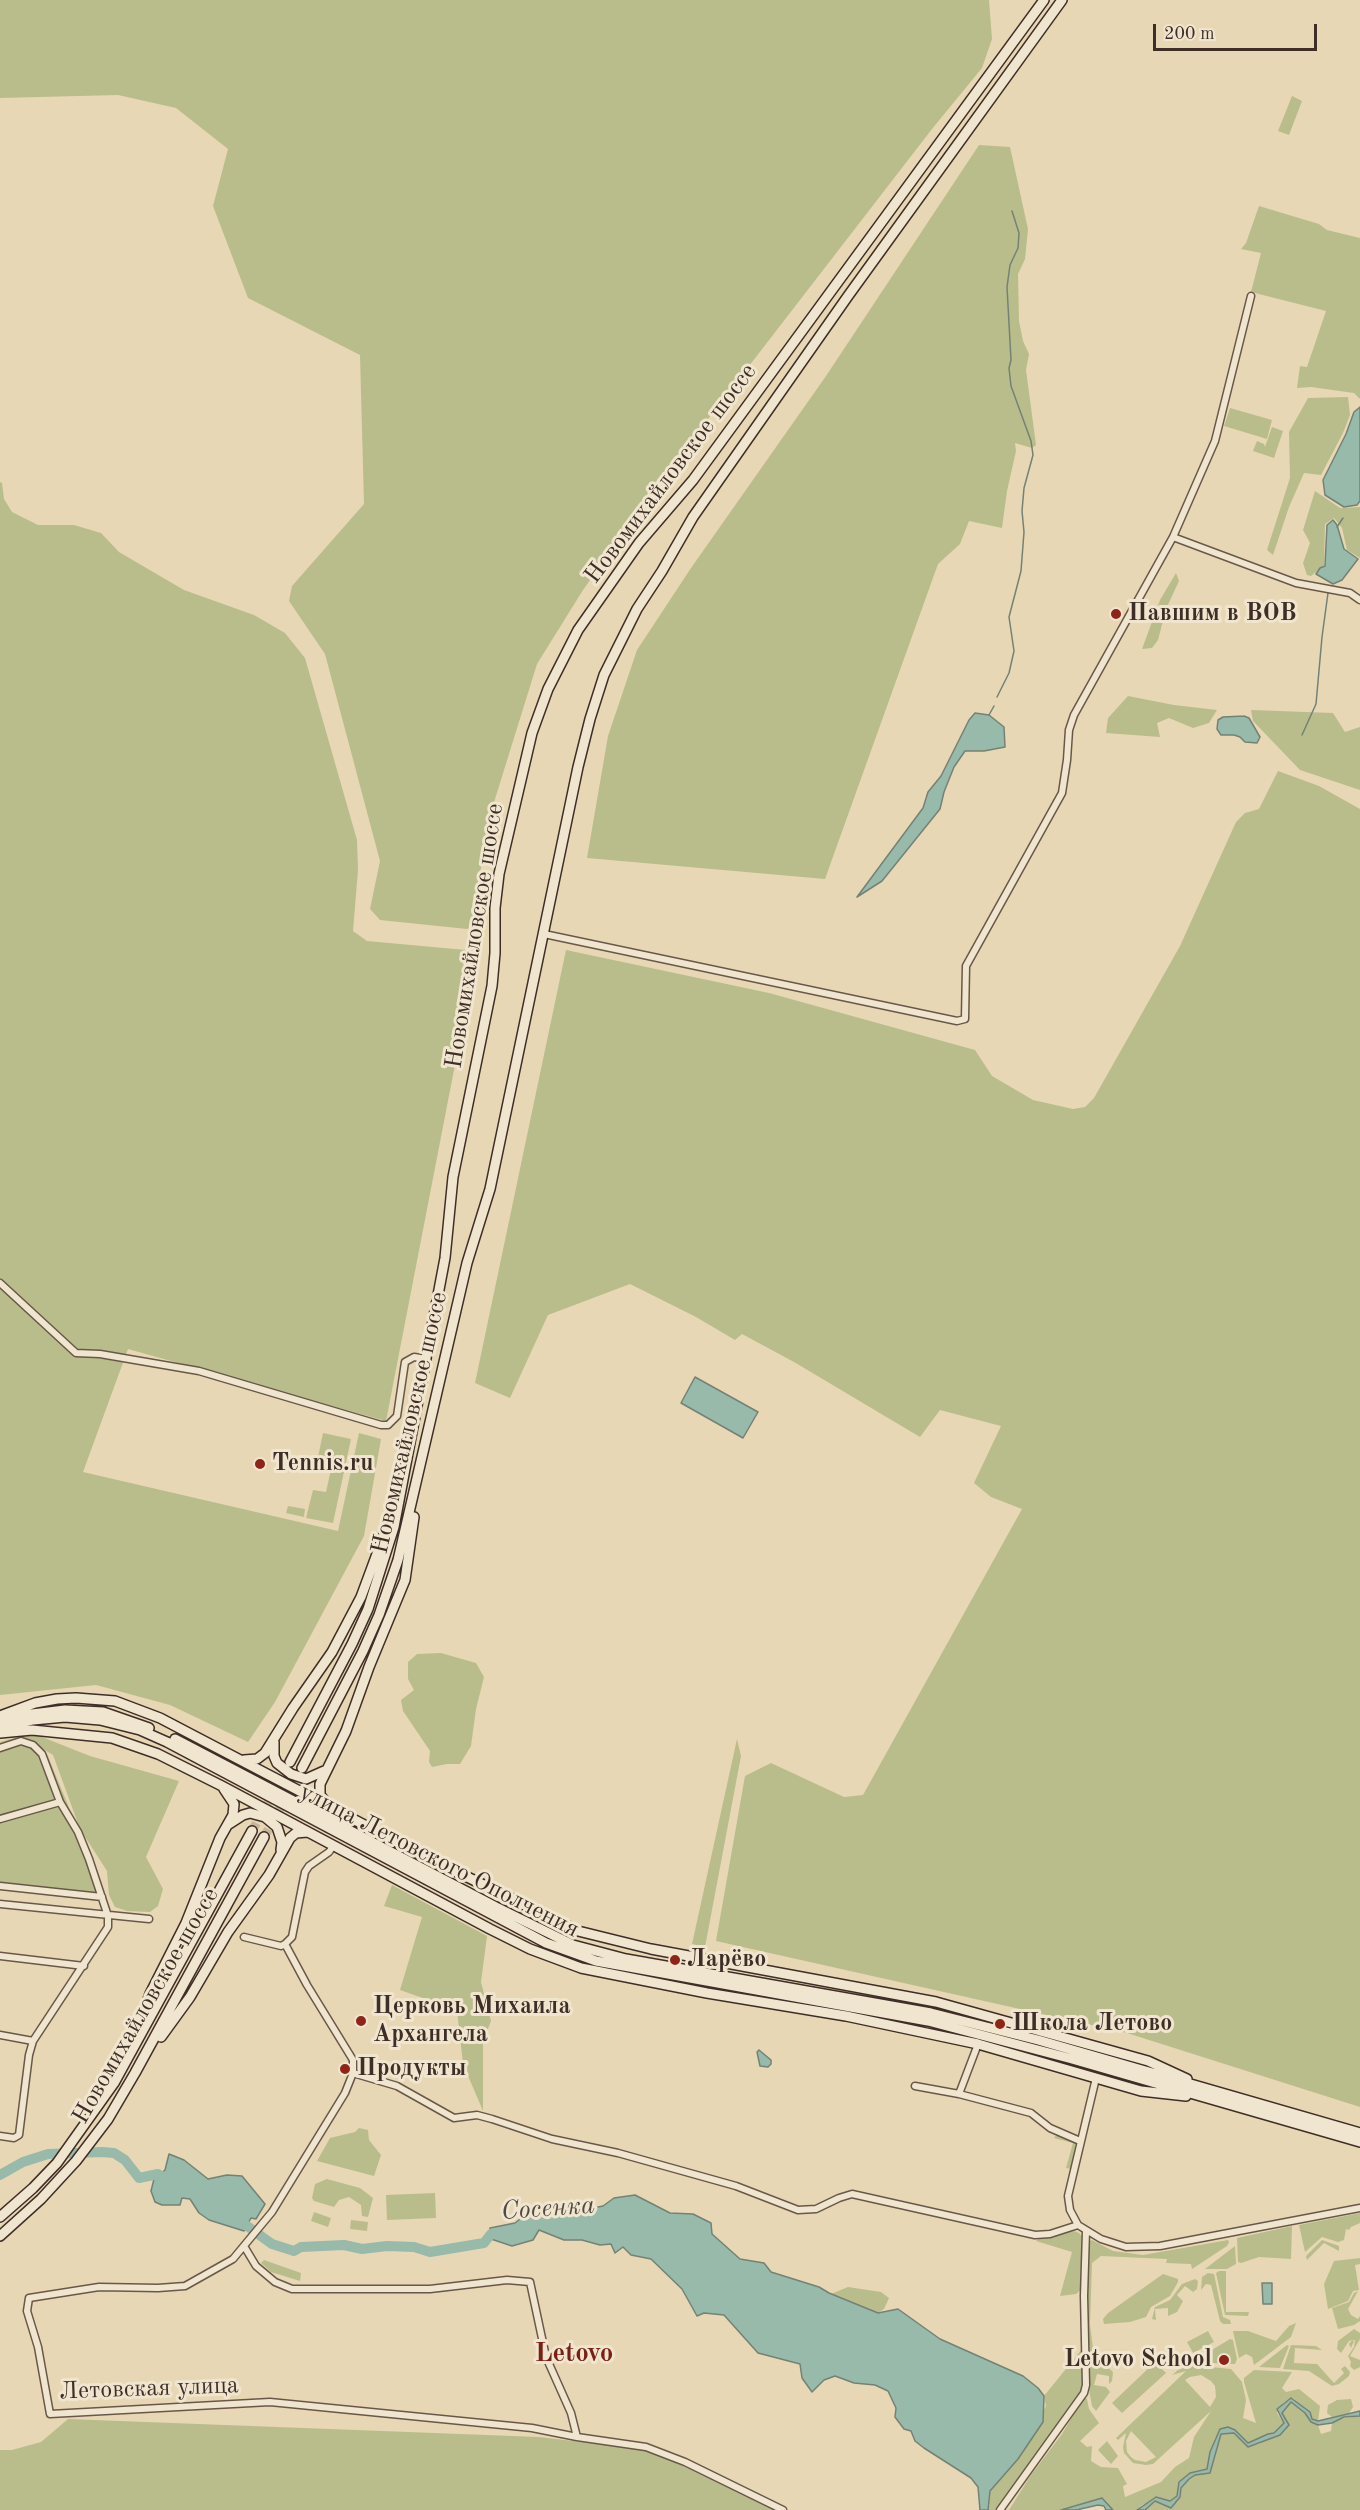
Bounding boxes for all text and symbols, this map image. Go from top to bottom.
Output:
scale bar [1156,12,1320,50]
text: 200 m [1164,25,1215,43]
street label: Новомихайловское шоссе [579,358,763,590]
place label: Павшим в ВОВ [1128,600,1297,628]
marker: Павшим в ВОВ [1109,607,1123,621]
street label: Новомихайловское шоссе [440,801,510,1071]
street label: Новомихайловское шоссе [366,1289,454,1557]
place label: Tennis.ru [272,1450,373,1478]
marker: Tennis.ru [253,1457,267,1471]
street label: улица Летовского Ополчения [294,1778,584,1944]
street label: Новомихайловское шоссе [67,1883,225,2129]
place label: Ларёво [687,1946,766,1974]
marker: Ларёво [668,1953,682,1967]
place label: Церковь Михаила Архангела [373,1993,571,2049]
place label: Школа Летово [1012,2010,1172,2038]
marker: Церковь Михаила Архангела [354,2014,368,2028]
marker: Школа Летово [993,2017,1007,2031]
place label: Продукты [357,2055,466,2083]
marker: Продукты [338,2062,352,2076]
water label: Сосенка [500,2190,596,2228]
district label: Letovo [535,2338,613,2370]
place label: Letovo School [1064,2346,1212,2374]
marker: Letovo School [1217,2353,1231,2367]
street label: Летовская улица [59,2371,239,2407]

